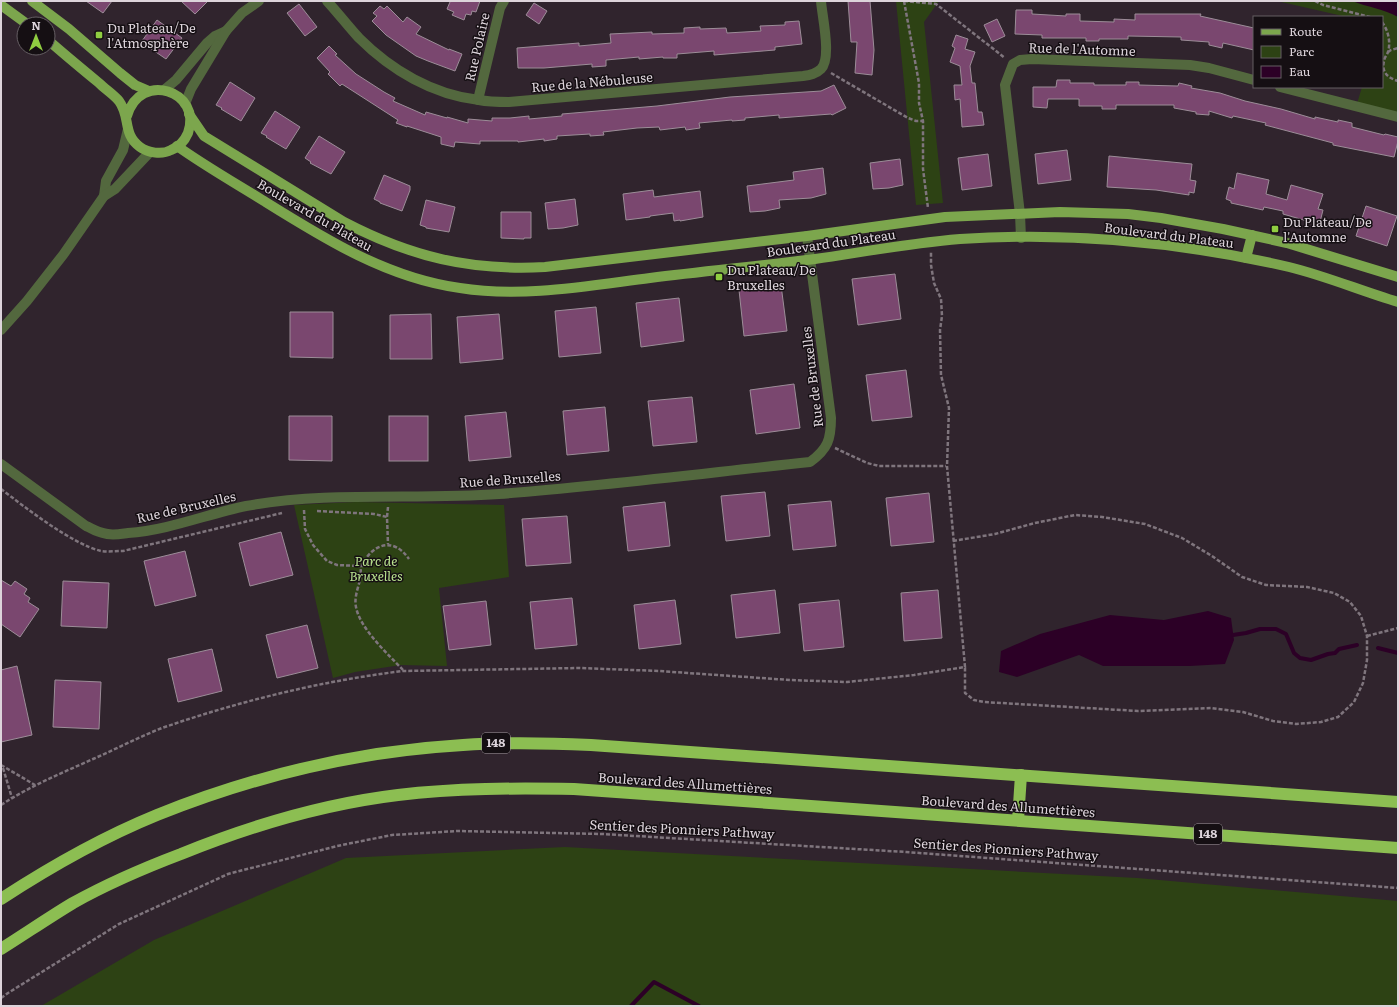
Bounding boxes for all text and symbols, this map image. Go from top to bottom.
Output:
street label: Rue Polaire [459,10,494,83]
north arrow [16,16,56,56]
legend [1253,16,1383,88]
text: N [31,17,41,33]
place label: Du Plateau/De l'Atmosphère [107,18,196,52]
text: Route [1289,22,1323,40]
marker: Du Plateau/De l'Atmosphère [94,30,104,40]
street label: Rue de l'Automne [1028,37,1136,60]
text: Parc [1289,42,1314,60]
text: Eau [1289,62,1311,80]
street label: Rue de la Nébuleuse [530,67,654,96]
street label: Boulevard du Plateau [254,174,376,255]
place label: Du Plateau/De l'Automne [1283,212,1372,246]
street label: Boulevard du Plateau [1103,217,1235,252]
street label: Boulevard du Plateau [765,224,897,261]
marker: Du Plateau/De l'Automne [1270,224,1280,234]
place label: Du Plateau/De Bruxelles [727,260,816,294]
marker: Du Plateau/De Bruxelles [714,272,724,282]
street label: Rue de Bruxelles [796,326,827,428]
street label: Rue de Bruxelles [459,465,561,492]
street label: Rue de Bruxelles [134,486,237,527]
park label: Parc de Bruxelles [349,551,403,585]
road number: 148 [482,733,510,753]
street label: Boulevard des Allumettières [597,767,773,798]
street label: Boulevard des Allumettières [920,790,1096,821]
street label: Sentier des Pionniers Pathway [589,814,776,843]
road number: 148 [1194,824,1222,844]
street label: Sentier des Pionniers Pathway [913,833,1100,864]

